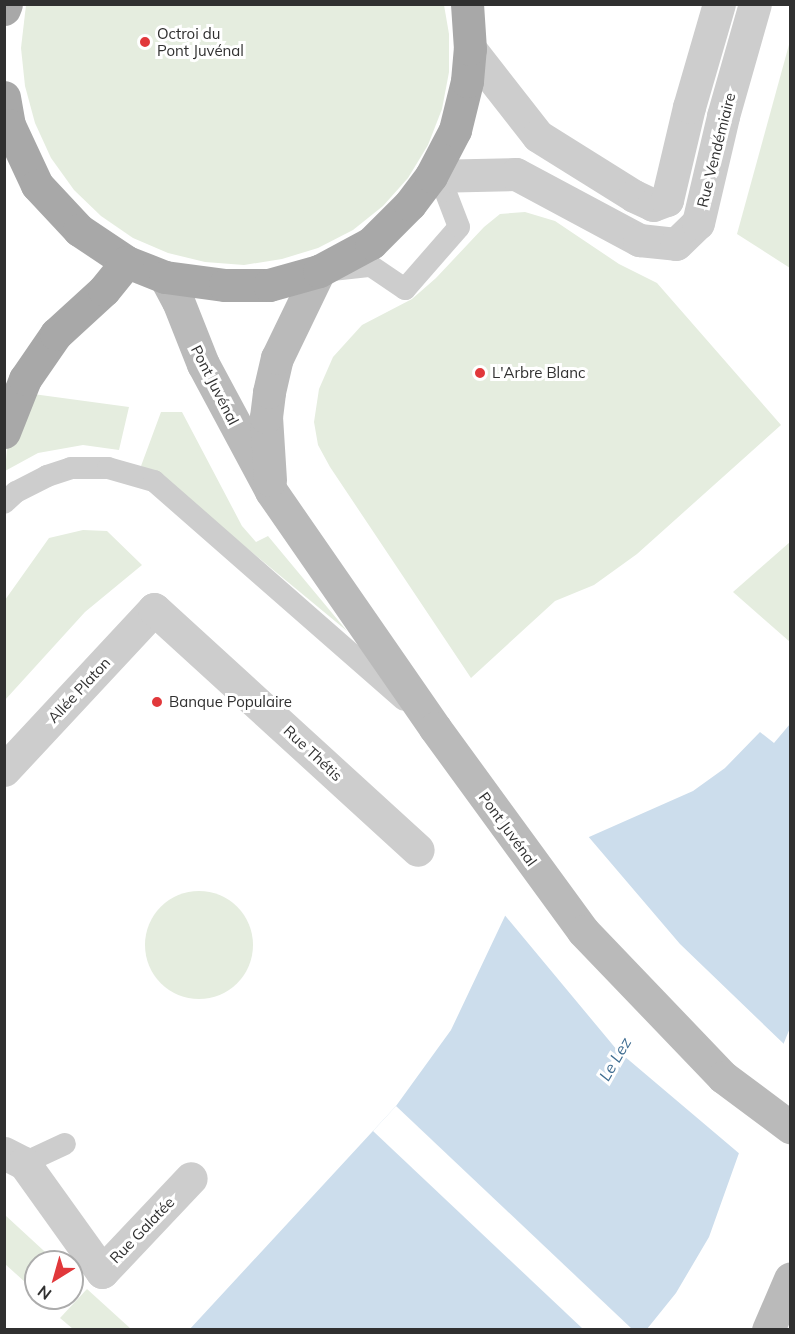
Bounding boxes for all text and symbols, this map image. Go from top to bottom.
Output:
place label: Octroi du Pont Juvénal [157,24,244,59]
marker: Octroi du Pont Juvénal [138,35,152,49]
street label: Rue Vendémiaire [693,91,739,209]
street label: Pont Juvénal [187,342,243,428]
place label: L'Arbre Blanc [492,364,585,382]
marker: L'Arbre Blanc [473,366,487,380]
street label: Allée Platon [44,653,114,727]
place label: Banque Populaire [169,693,292,711]
marker: Banque Populaire [150,695,164,709]
street label: Rue Thétis [280,721,346,785]
street label: Pont Juvénal [475,789,541,869]
water label: Le Lez [595,1034,635,1084]
street label: Rue Galatée [106,1193,178,1267]
north arrow [24,1250,84,1310]
text: N [34,1281,55,1304]

